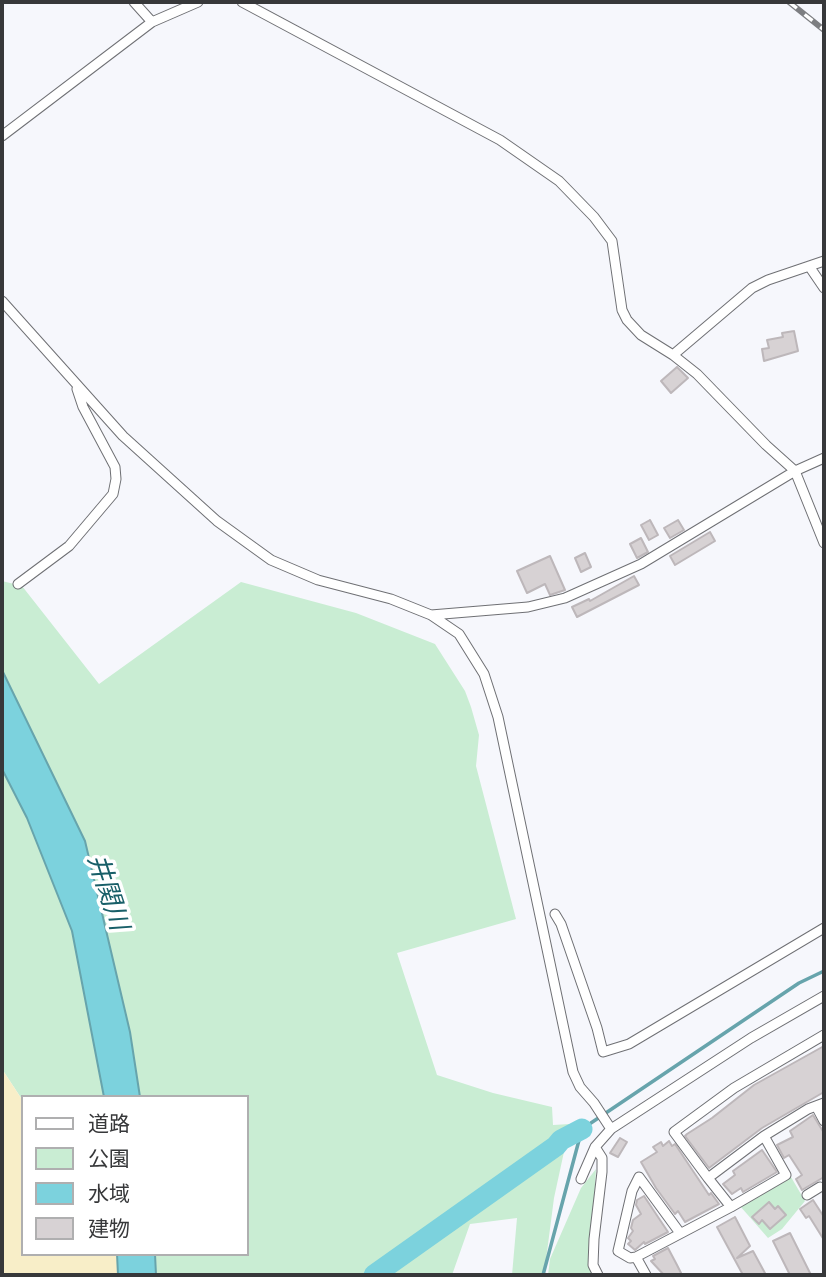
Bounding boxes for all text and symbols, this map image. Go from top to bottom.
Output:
water label: 井関川 [78,851,132,935]
legend [21,1095,248,1256]
text: 道路 [88,1109,130,1141]
text: 公園 [88,1144,130,1176]
text: 水域 [88,1179,130,1211]
text: 建物 [88,1214,130,1246]

